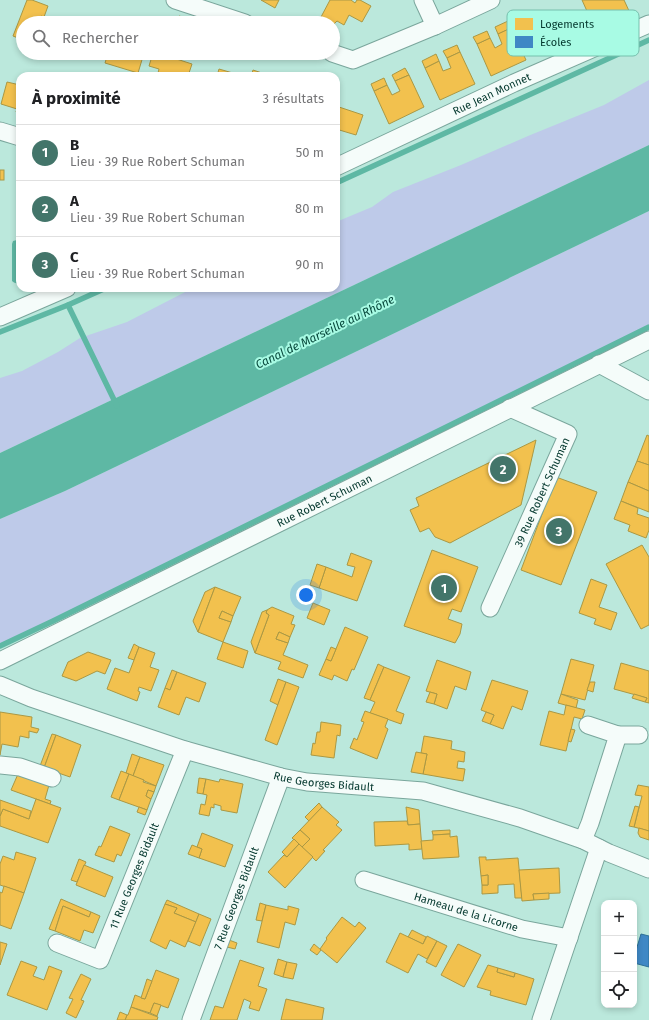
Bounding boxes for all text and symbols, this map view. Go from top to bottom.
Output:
legend [507,10,639,56]
search box [16,16,340,60]
text: Logements [540,18,594,31]
icon: search [30,27,52,49]
text: Rechercher [62,29,138,47]
text: Écoles [540,35,571,49]
street label: Rue Jean Monnet [451,71,533,118]
text: À proximité [32,88,121,109]
text: 3 résultats [262,91,324,106]
text: B [70,136,79,154]
text: 1 [42,145,48,160]
text: 50 m [296,145,324,160]
text: Lieu · 39 Rue Robert Schuman [70,154,245,169]
text: A [70,192,79,210]
text: 2 [42,201,48,216]
text: 80 m [295,201,324,216]
text: Lieu · 39 Rue Robert Schuman [70,210,245,225]
text: C [70,248,79,266]
text: 3 [42,257,48,272]
text: 90 m [295,257,324,272]
text: Lieu · 39 Rue Robert Schuman [70,266,245,281]
water label: Canal de Marseille au Rhône [253,292,397,372]
street label: 39 Rue Robert Schuman [511,435,571,549]
pin: 2 [490,454,516,484]
street label: Rue Robert Schuman [275,472,374,530]
pin: 3 [546,516,572,546]
pin: 1 [431,573,457,603]
your location [296,585,316,605]
street label: Rue Georges Bidault [272,769,374,794]
street label: 11 Rue Georges Bidault [107,821,162,931]
street label: 7 Rue Georges Bidault [212,845,262,952]
street label: Hameau de la Licorne [412,890,520,934]
map controls [601,900,637,1008]
button: + [601,900,637,936]
button: − [601,936,637,972]
button: locate [601,972,637,1008]

